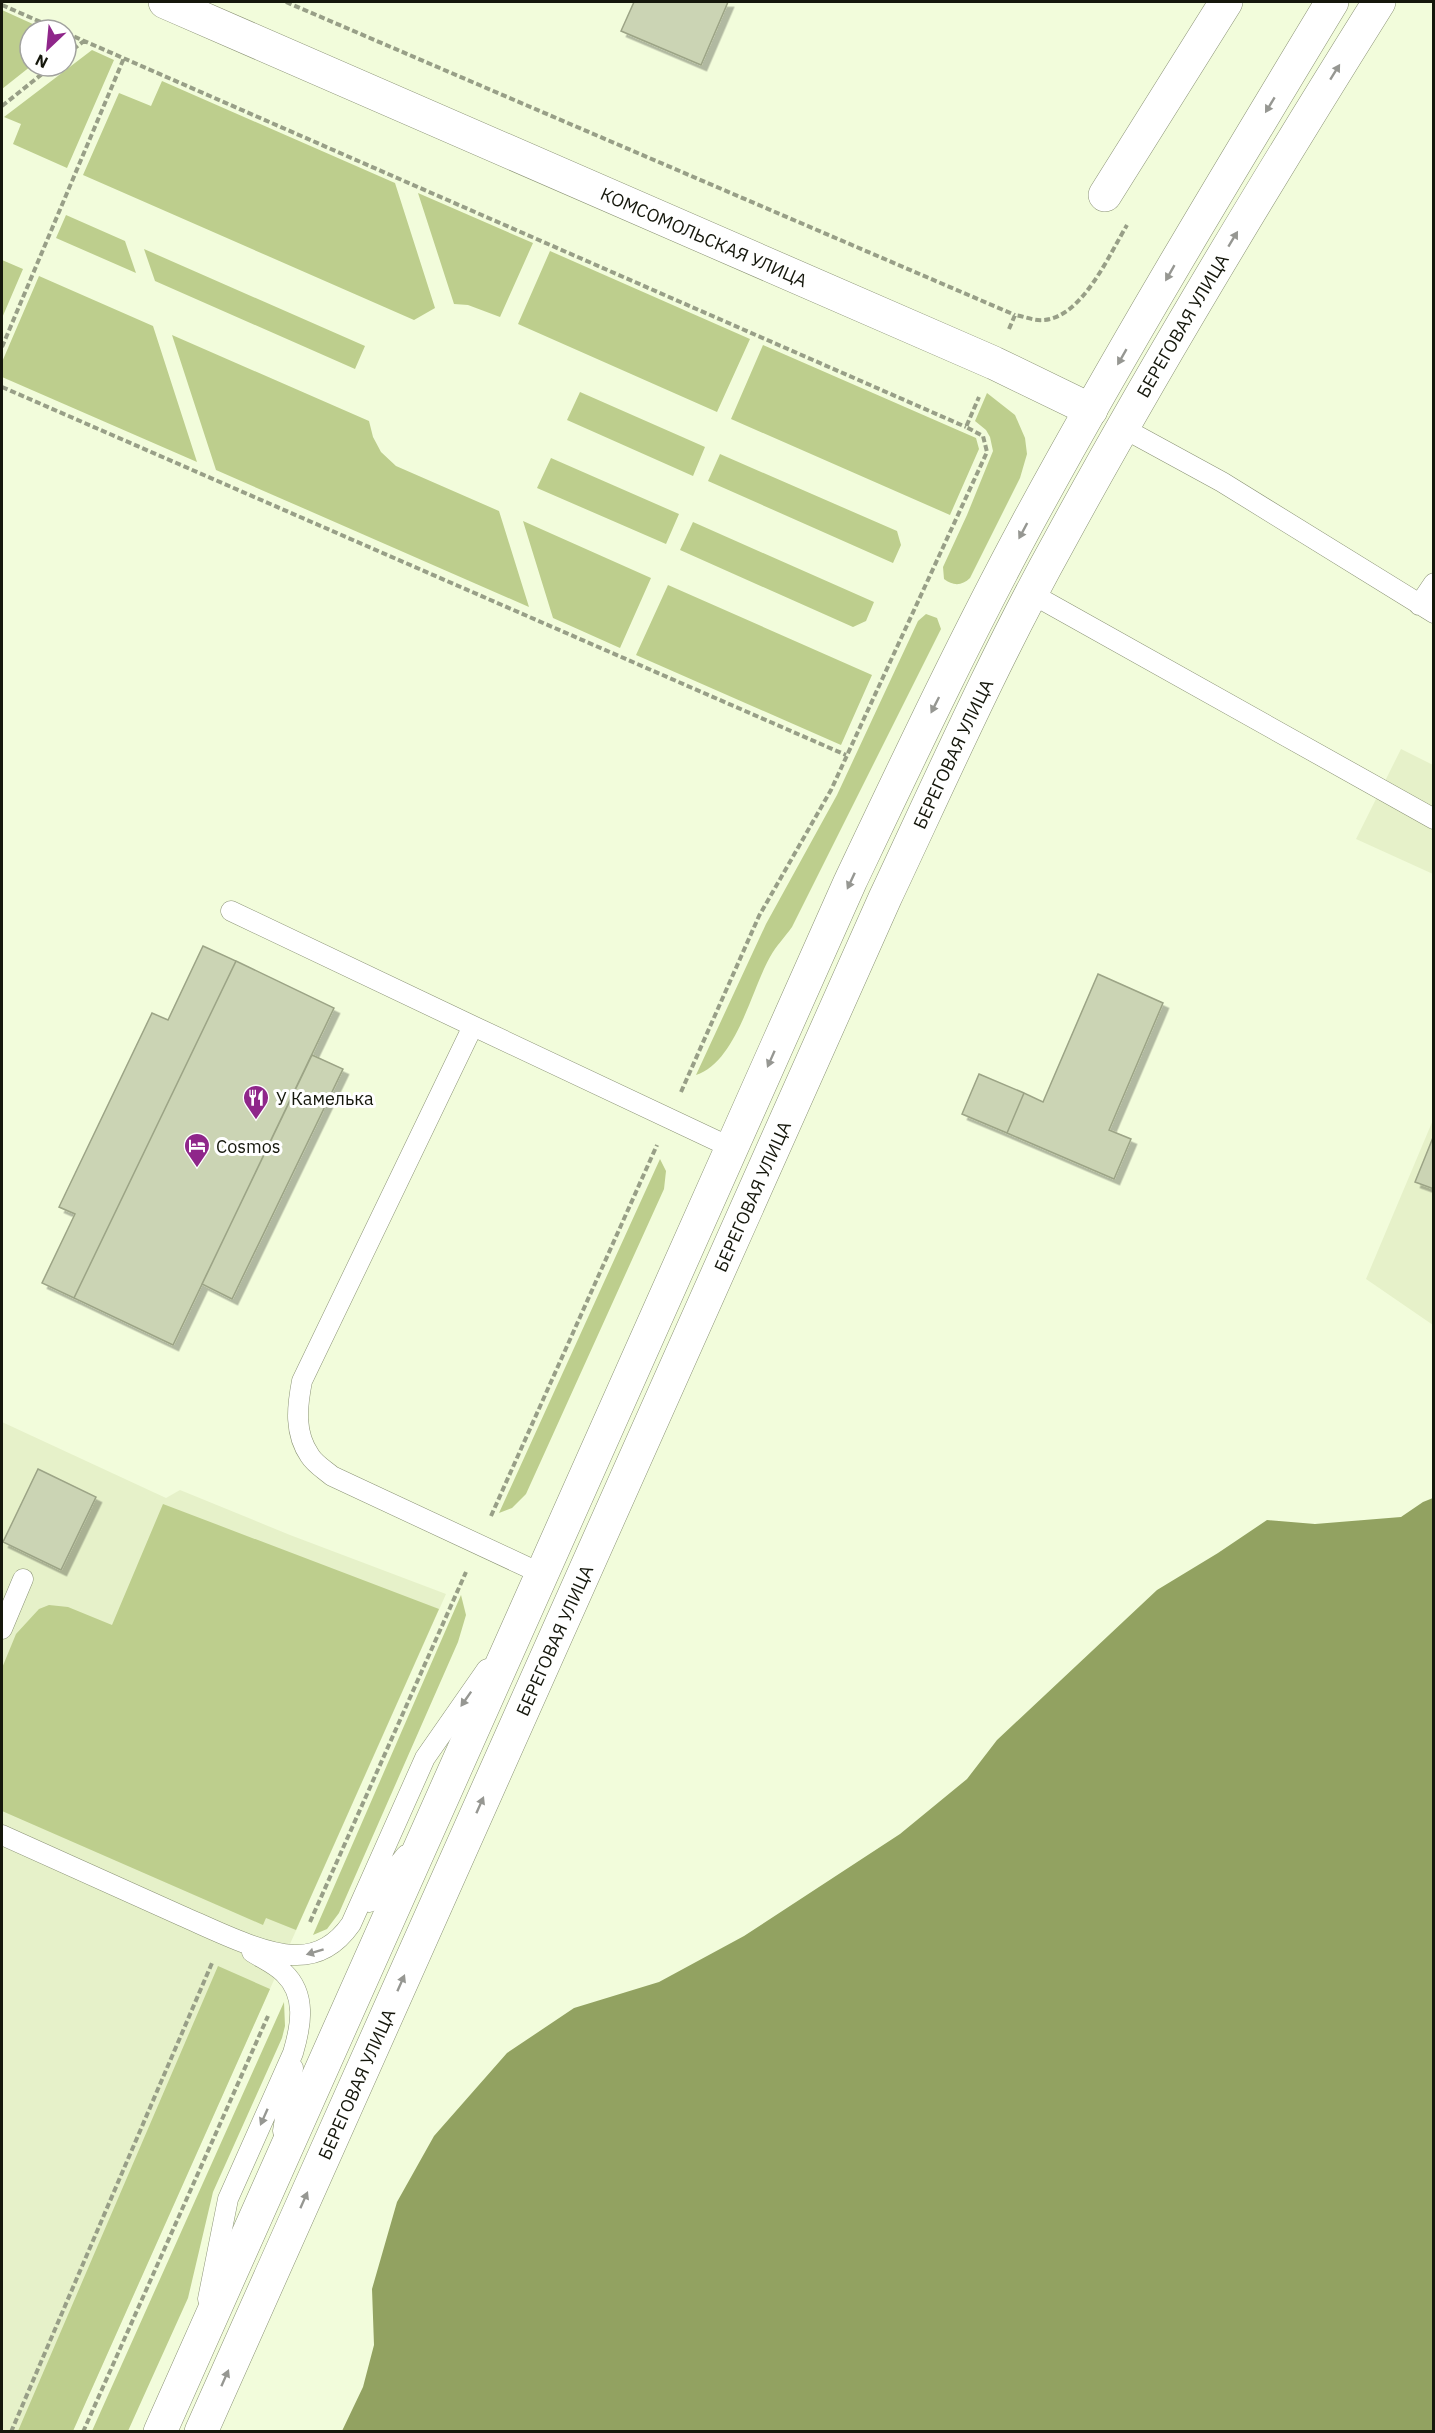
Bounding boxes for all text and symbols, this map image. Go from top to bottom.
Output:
north arrow [18,18,78,78]
text: N [32,50,51,73]
one-way arrow [1329,64,1340,80]
one-way arrow [1264,97,1275,113]
street label: КОМСОМОЛЬСКАЯ УЛИЦА [597,182,811,292]
one-way arrow [1228,230,1238,247]
street label: БЕРЕГОВАЯ УЛИЦА [1131,249,1233,401]
one-way arrow [1165,265,1176,281]
one-way arrow [1116,349,1127,365]
one-way arrow [1018,523,1028,540]
street label: БЕРЕГОВАЯ УЛИЦА [907,675,998,832]
one-way arrow [930,696,939,713]
one-way arrow [846,872,855,889]
one-way arrow [766,1050,776,1068]
restaurant icon: У Камелька [241,1083,271,1121]
place label: У Камелька [276,1087,374,1110]
street label: БЕРЕГОВАЯ УЛИЦА [708,1117,796,1275]
hotel icon: Cosmos [182,1131,212,1169]
place label: Cosmos [216,1135,281,1158]
street label: БЕРЕГОВАЯ УЛИЦА [510,1561,598,1719]
one-way arrow [461,1691,472,1707]
one-way arrow [476,1797,485,1814]
one-way arrow [306,1947,324,1957]
one-way arrow [396,1974,406,1992]
street label: БЕРЕГОВАЯ УЛИЦА [312,2005,400,2163]
one-way arrow [259,2109,269,2127]
one-way arrow [300,2191,310,2209]
one-way arrow [221,2369,230,2387]

